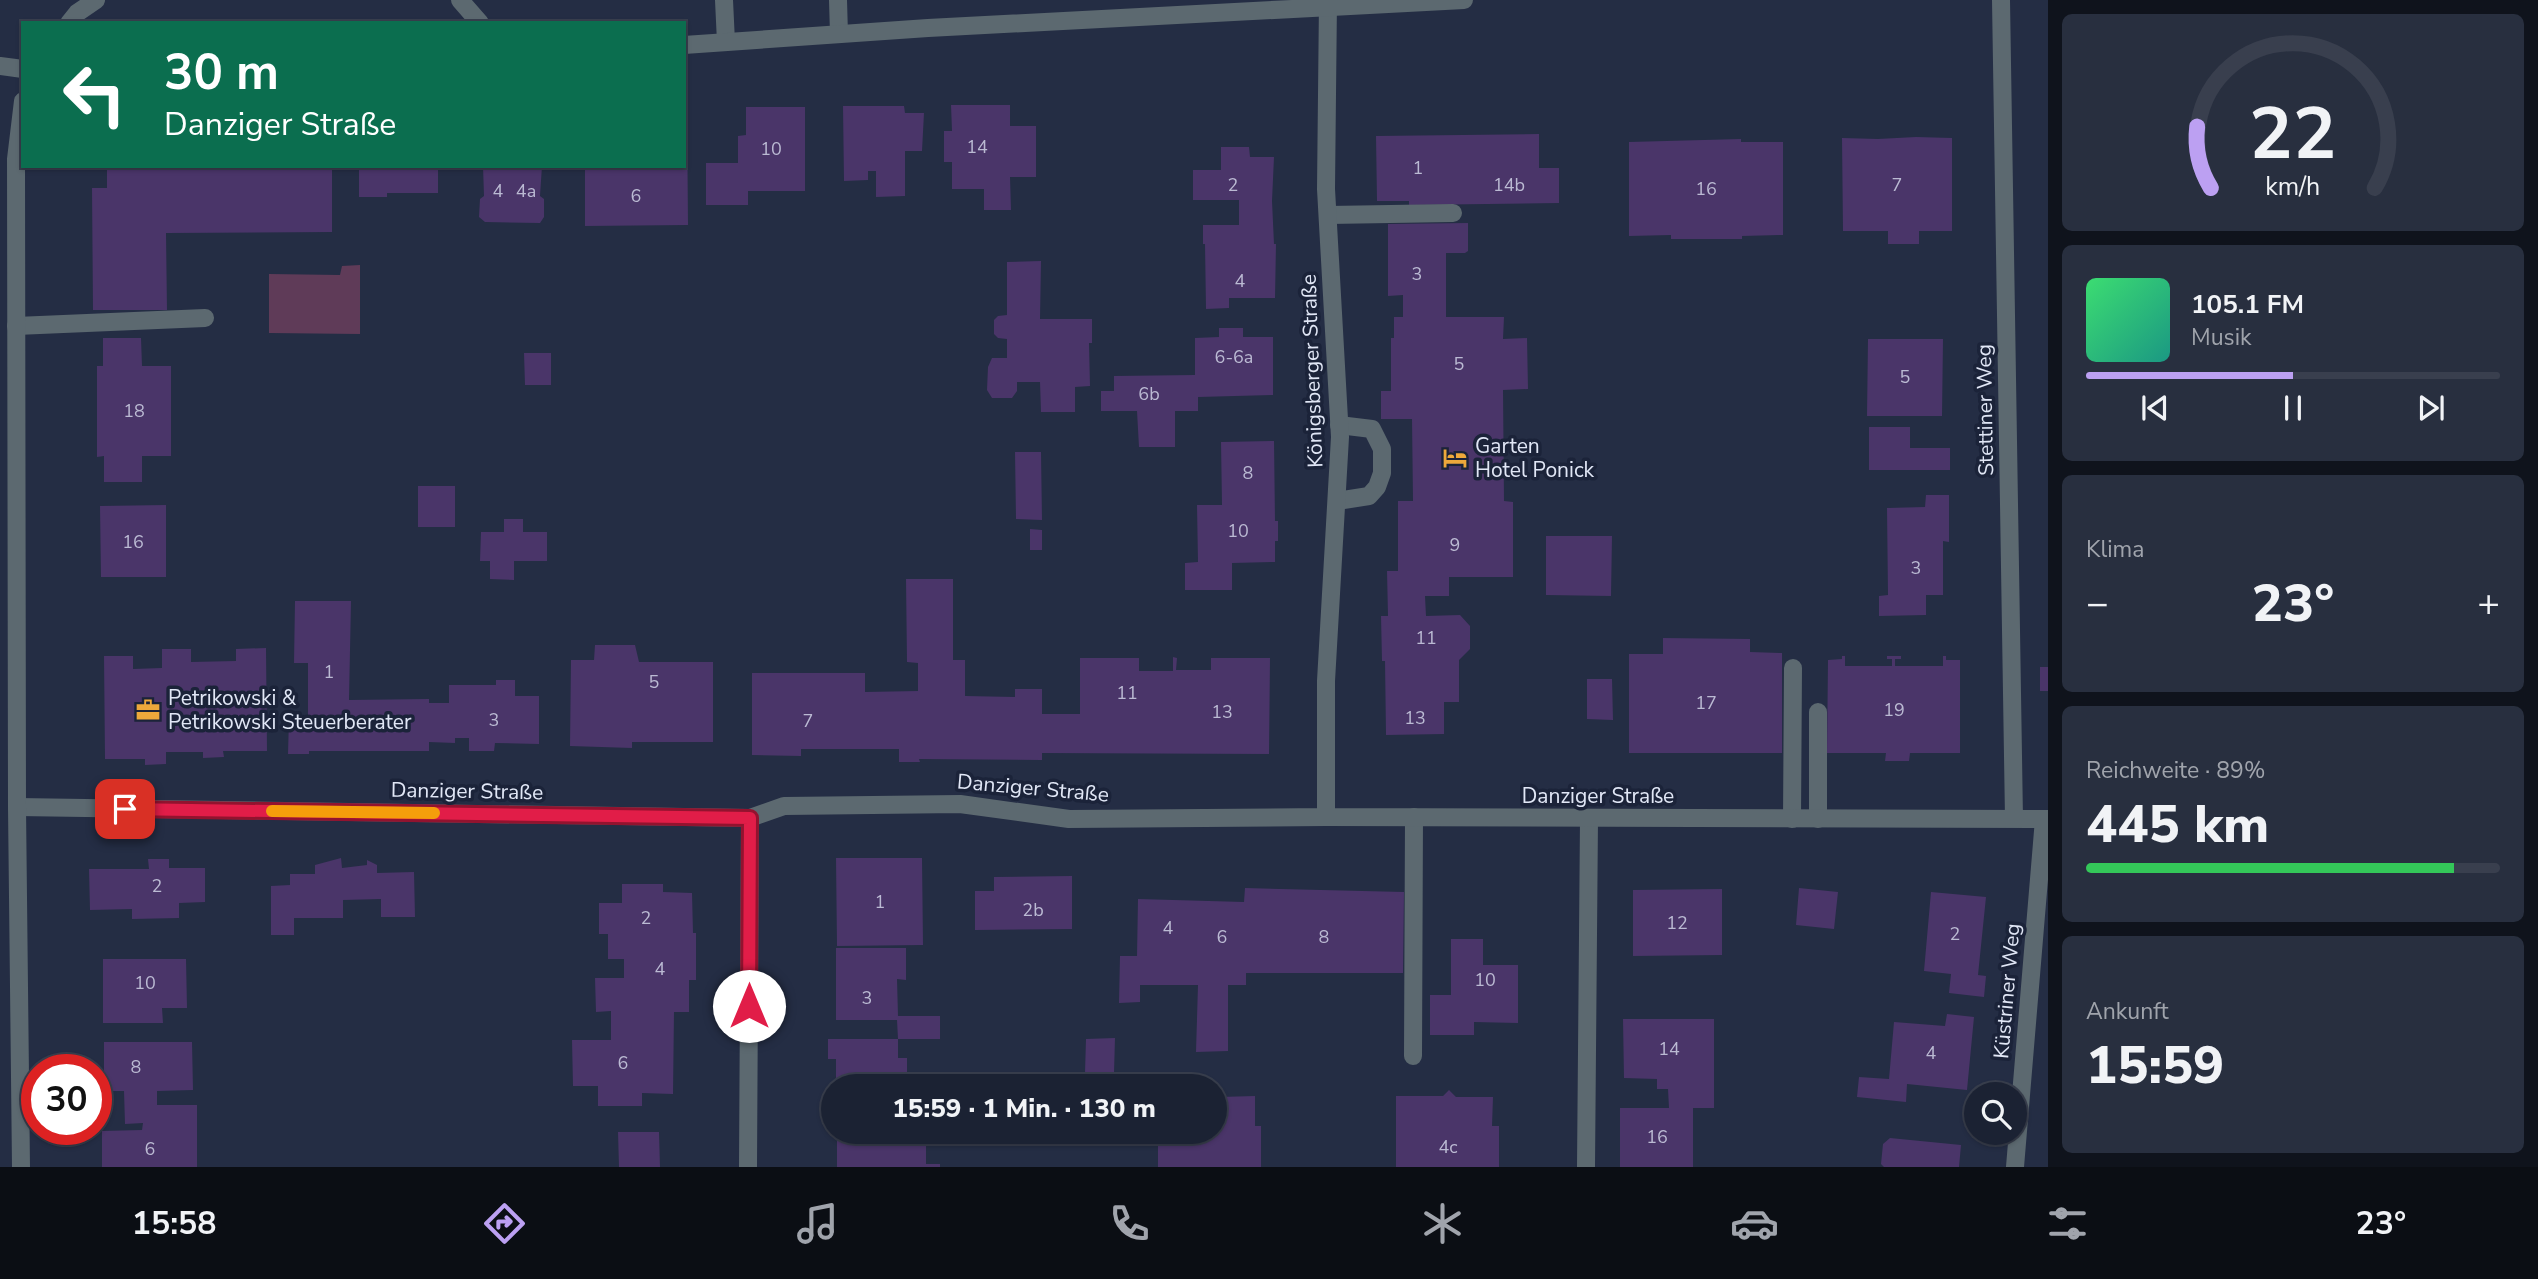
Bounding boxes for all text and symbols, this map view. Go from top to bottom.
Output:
text: 30 m [164,39,279,106]
icon: left [49,49,140,140]
text: 22 [2249,85,2337,185]
text: Danziger Straße [164,103,396,146]
house number: 14 [966,135,988,159]
house number: 10 [760,137,782,161]
house number: 1 [1413,156,1423,180]
text: km/h [2265,170,2321,204]
house number: 2 [1228,173,1238,197]
house number: 14b [1493,173,1525,197]
house number: 7 [1892,173,1902,197]
house number: 16 [1695,177,1717,201]
house number: 4 [493,179,504,203]
house number: 4a [516,179,536,203]
house number: 6 [631,184,641,208]
house number: 3 [1412,262,1422,286]
house number: 4 [1235,269,1246,293]
street label: Königsberger Straße [1295,274,1329,468]
text: 105.1 FM [2191,287,2304,322]
text: Musik [2191,322,2251,353]
street label: Stettiner Weg [1970,344,2000,476]
house number: 6-6a [1215,345,1253,369]
house number: 5 [1454,352,1464,376]
house number: 5 [1900,365,1910,389]
house number: 6b [1138,382,1160,406]
icon: previous [2136,389,2174,427]
icon: pause [2274,389,2312,427]
icon: next [2412,389,2450,427]
house number: 18 [123,399,145,423]
place label: Garten Hotel Ponick [1475,432,1595,484]
hotel icon: Garten Hotel Ponick [1441,444,1469,472]
house number: 8 [1243,461,1253,485]
house number: 10 [1227,519,1249,543]
house number: 16 [122,530,144,554]
house number: 9 [1450,533,1460,557]
text: Klima [2086,534,2144,565]
house number: 3 [1911,556,1921,580]
text: 23° [2252,568,2334,639]
text: − [2086,578,2109,629]
text: + [2477,578,2500,629]
house number: 11 [1415,626,1437,650]
house number: 1 [324,660,334,684]
house number: 5 [649,670,659,694]
house number: 11 [1116,681,1138,705]
place label: Petrikowski & Petrikowski Steuerberater [168,684,412,736]
house number: 17 [1695,691,1717,715]
office icon: Petrikowski & Petrikowski Steuerberater [134,696,162,724]
house number: 19 [1883,698,1905,722]
house number: 13 [1211,700,1233,724]
house number: 13 [1404,706,1426,730]
house number: 3 [489,708,499,732]
house number: 7 [803,709,813,733]
text: Reichweite · 89% [2086,755,2265,786]
street label: Danziger Straße [956,767,1110,809]
street label: Danziger Straße [391,776,543,806]
pin [95,779,155,839]
street label: Danziger Straße [1522,782,1674,810]
text: 445 km [2086,789,2269,860]
icon: arrive [106,790,144,828]
house number: 2 [152,874,162,898]
house number: 1 [875,890,885,914]
house number: 2b [1022,898,1044,922]
house number: 2 [641,906,651,930]
house number: 12 [1666,911,1688,935]
house number: 4 [1163,916,1174,940]
house number: 2 [1950,922,1960,946]
street label: Küstriner Weg [1987,922,2027,1060]
house number: 6 [1217,925,1227,949]
house number: 8 [1319,925,1329,949]
house number: 4 [655,957,666,981]
house number: 10 [1474,968,1496,992]
position arrow [712,969,786,1043]
house number: 10 [134,971,156,995]
house number: 3 [862,986,872,1010]
text: Ankunft [2086,996,2168,1027]
text: 15:59 [2086,1030,2224,1101]
house number: 14 [1658,1037,1680,1061]
house number: 4 [1926,1041,1937,1065]
house number: 6 [618,1051,628,1075]
speed limit sign: 30 [21,1054,112,1145]
house number: 8 [131,1055,141,1079]
map controls [1964,1082,2027,1145]
button: search [1964,1082,2027,1145]
text: 15:59 · 1 Min. · 130 m [892,1091,1156,1126]
house number: 16 [1646,1125,1668,1149]
house number: 4c [1438,1135,1458,1159]
house number: 6 [145,1137,155,1161]
icon: directions [480,1199,529,1248]
icon: music [793,1199,842,1248]
icon: phone [1105,1199,1154,1248]
icon: climate [1418,1199,1467,1248]
icon: car [1730,1199,1779,1248]
icon: filters [2043,1199,2092,1248]
text: 15:58 [132,1202,217,1245]
text: 23° [2356,1202,2406,1245]

